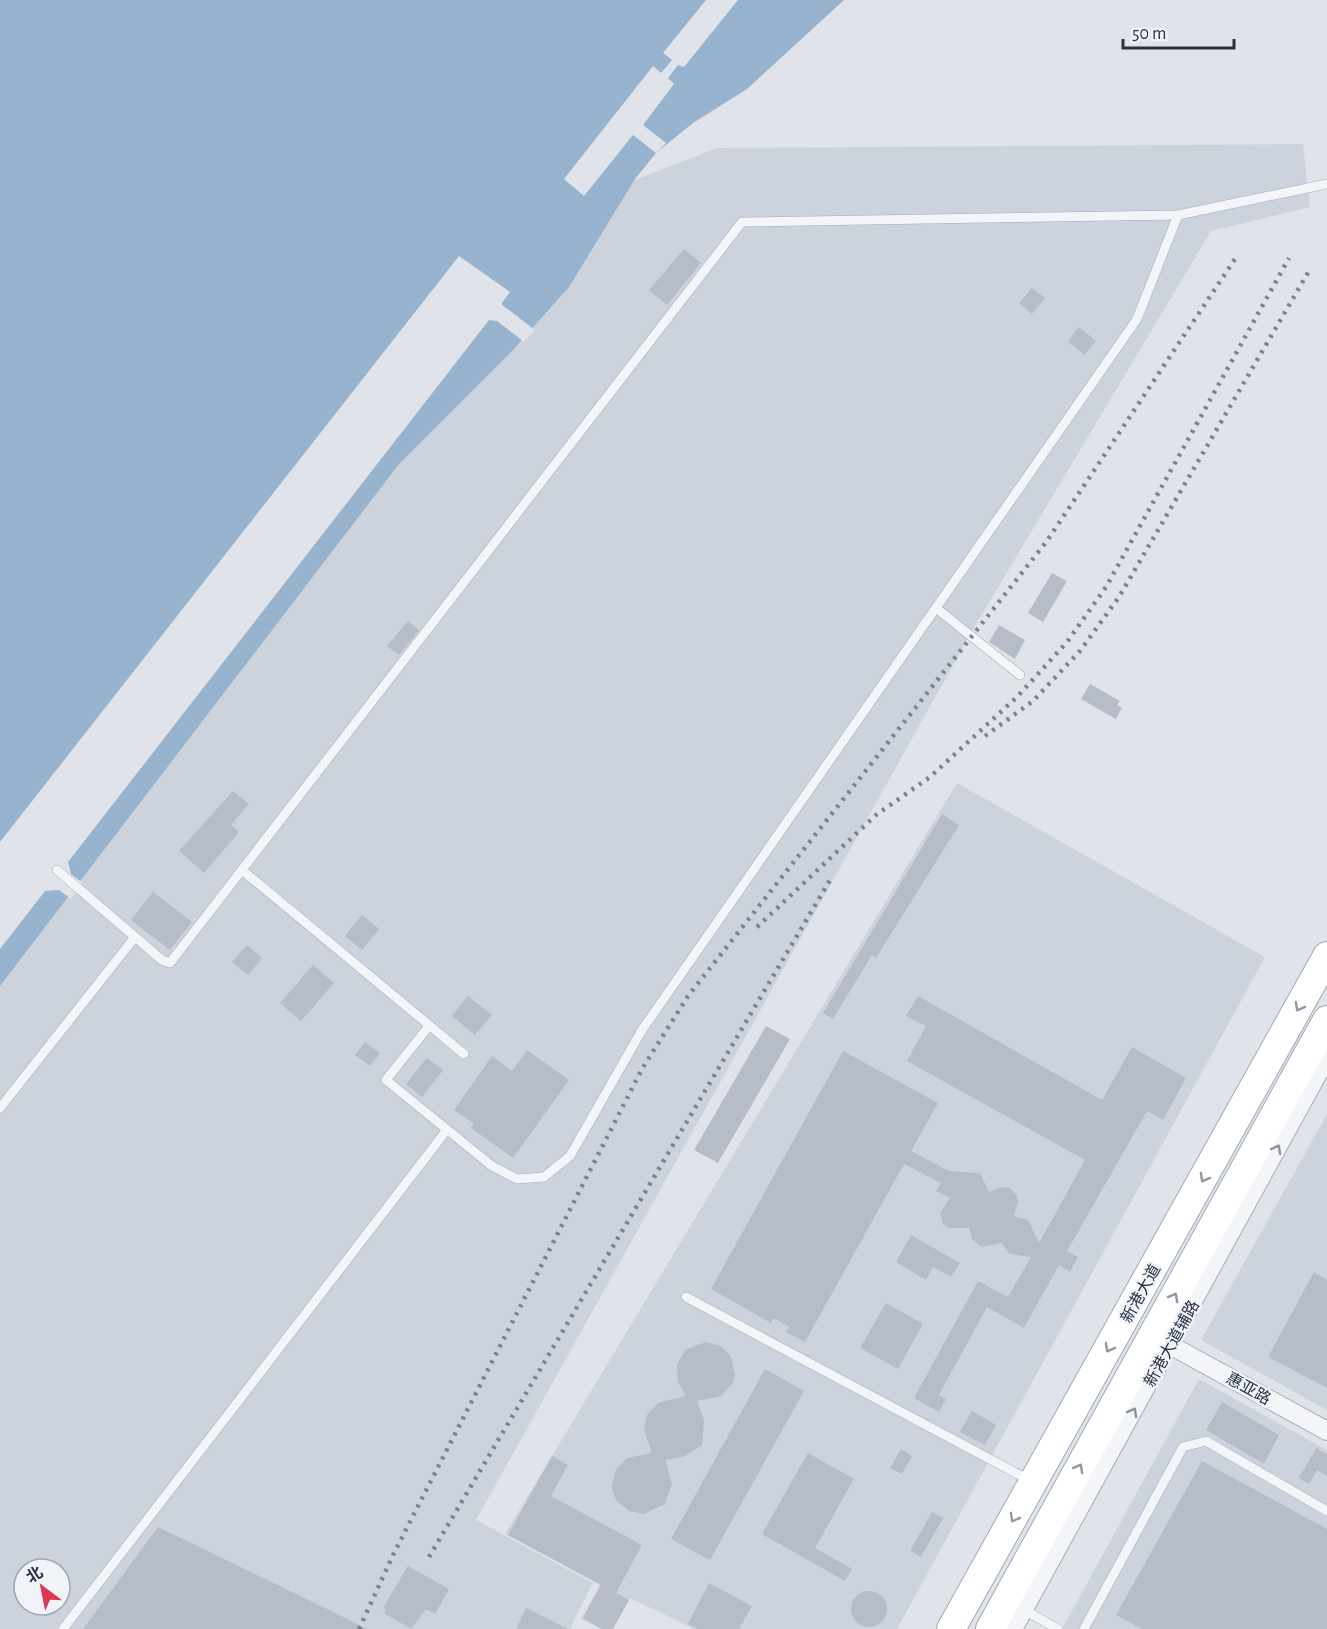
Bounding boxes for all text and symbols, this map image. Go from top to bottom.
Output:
scale bar [1123,12,1234,50]
text: 50 m [1132,25,1166,43]
one-way arrow [1295,1001,1306,1012]
one-way arrow [1270,1145,1281,1155]
one-way arrow [1200,1171,1211,1182]
street label: 新港大道 [1117,1261,1163,1325]
one-way arrow [1167,1293,1178,1303]
street label: 新港大道辅路 [1141,1297,1202,1389]
one-way arrow [1105,1342,1116,1352]
street label: 惠亚路 [1224,1369,1274,1408]
one-way arrow [1126,1408,1137,1419]
one-way arrow [1072,1463,1083,1474]
one-way arrow [1010,1512,1021,1522]
north arrow [12,1557,72,1617]
text: 北 [23,1563,46,1586]

